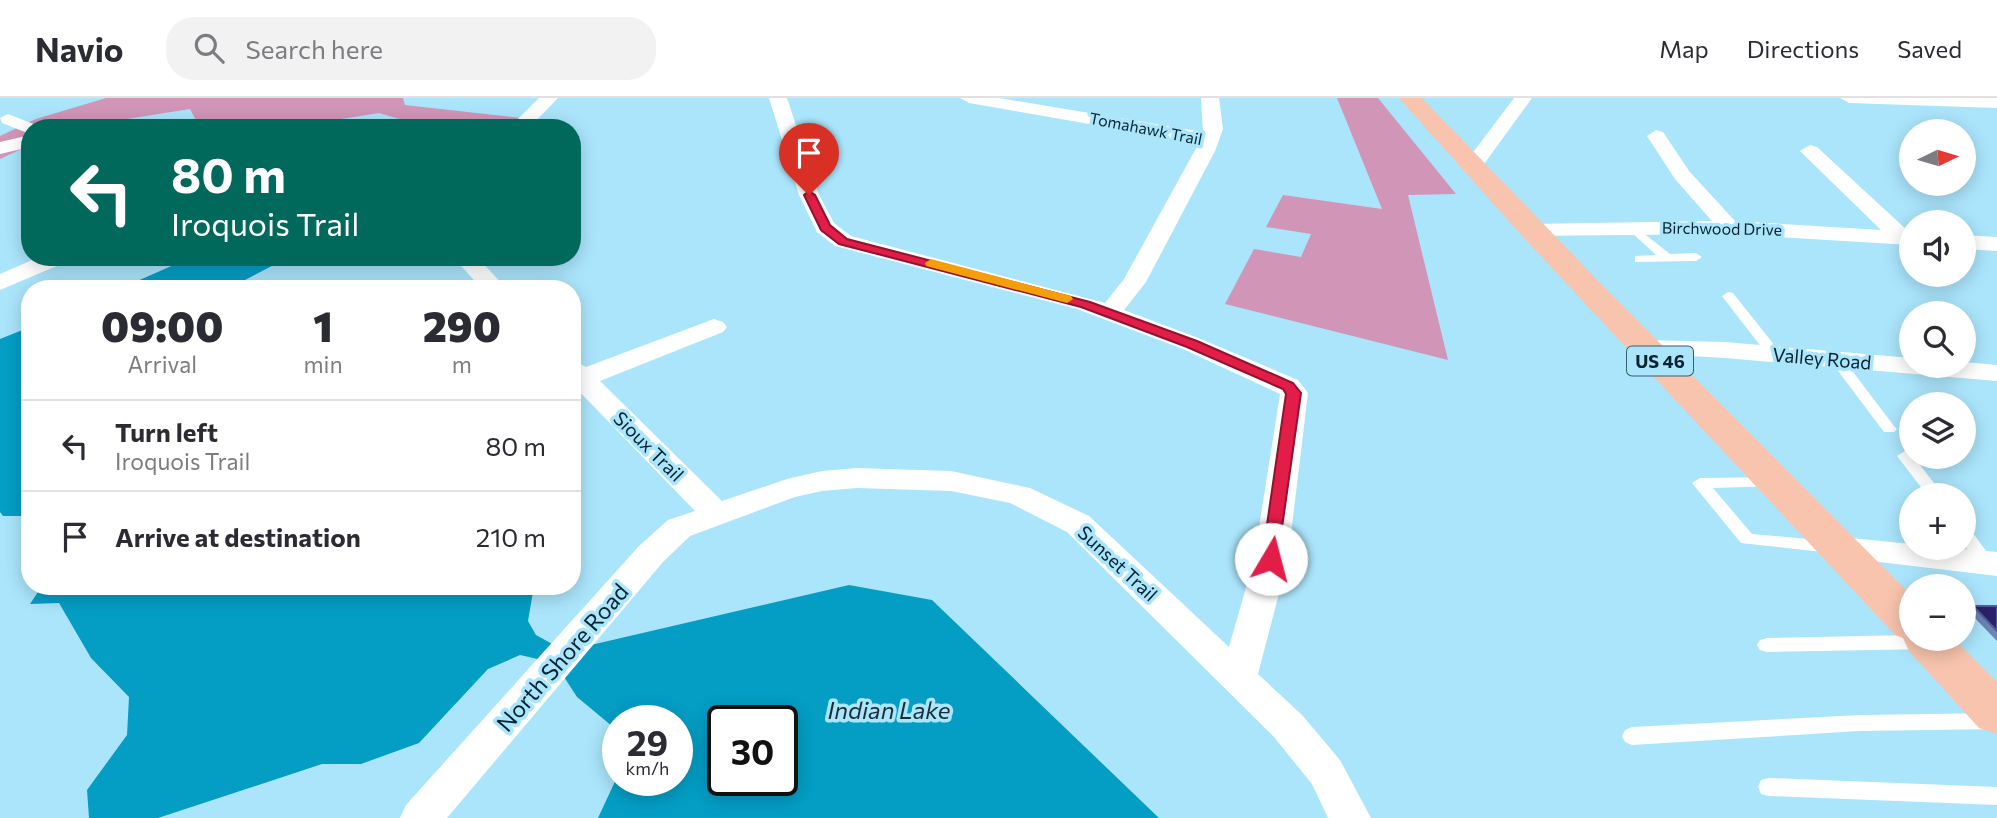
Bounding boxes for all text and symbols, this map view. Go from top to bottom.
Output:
search box [166,17,656,80]
text: Navio [35,28,124,69]
icon: search [190,29,228,67]
text: Search here [246,33,383,64]
text: Map [1659,34,1709,63]
text: Directions [1747,34,1859,63]
text: Saved [1897,34,1962,63]
street label: Tomahawk Trail [1088,108,1204,148]
north arrow [1899,119,1976,196]
map controls [1899,119,1976,651]
pin [779,123,839,195]
icon: arrive [790,134,828,172]
text: 80 m [171,143,286,203]
icon: left [56,147,147,238]
text: Iroquois Trail [171,203,359,243]
button: sound [1899,210,1976,287]
street label: Birchwood Drive [1662,217,1782,239]
text: 09:00 [101,299,224,351]
text: 1 [313,299,333,351]
text: 290 [423,299,501,351]
button: search [1899,301,1976,378]
street label: Valley Road [1772,342,1872,374]
road number: US 46 [1627,346,1693,376]
text: Arrival [127,350,197,378]
text: min [304,350,343,378]
text: m [452,350,472,378]
button: layers [1899,392,1976,469]
street label: Sioux Trail [609,406,689,486]
text: Turn left [115,416,218,447]
icon: left [56,427,94,465]
text: 80 m [486,430,546,461]
text: Iroquois Trail [115,447,250,475]
button: + [1899,483,1976,560]
icon: arrive [56,518,94,556]
street label: Sunset Trail [1073,520,1163,606]
text: Arrive at destination [115,521,361,552]
text: 210 m [476,521,546,552]
position arrow [1234,522,1308,596]
button: − [1899,574,1976,651]
street label: North Shore Road [490,577,634,737]
water label: Indian Lake [828,695,951,724]
speed limit sign: 30 [707,705,798,796]
text: 29 [627,720,668,763]
text: km/h [626,757,669,779]

